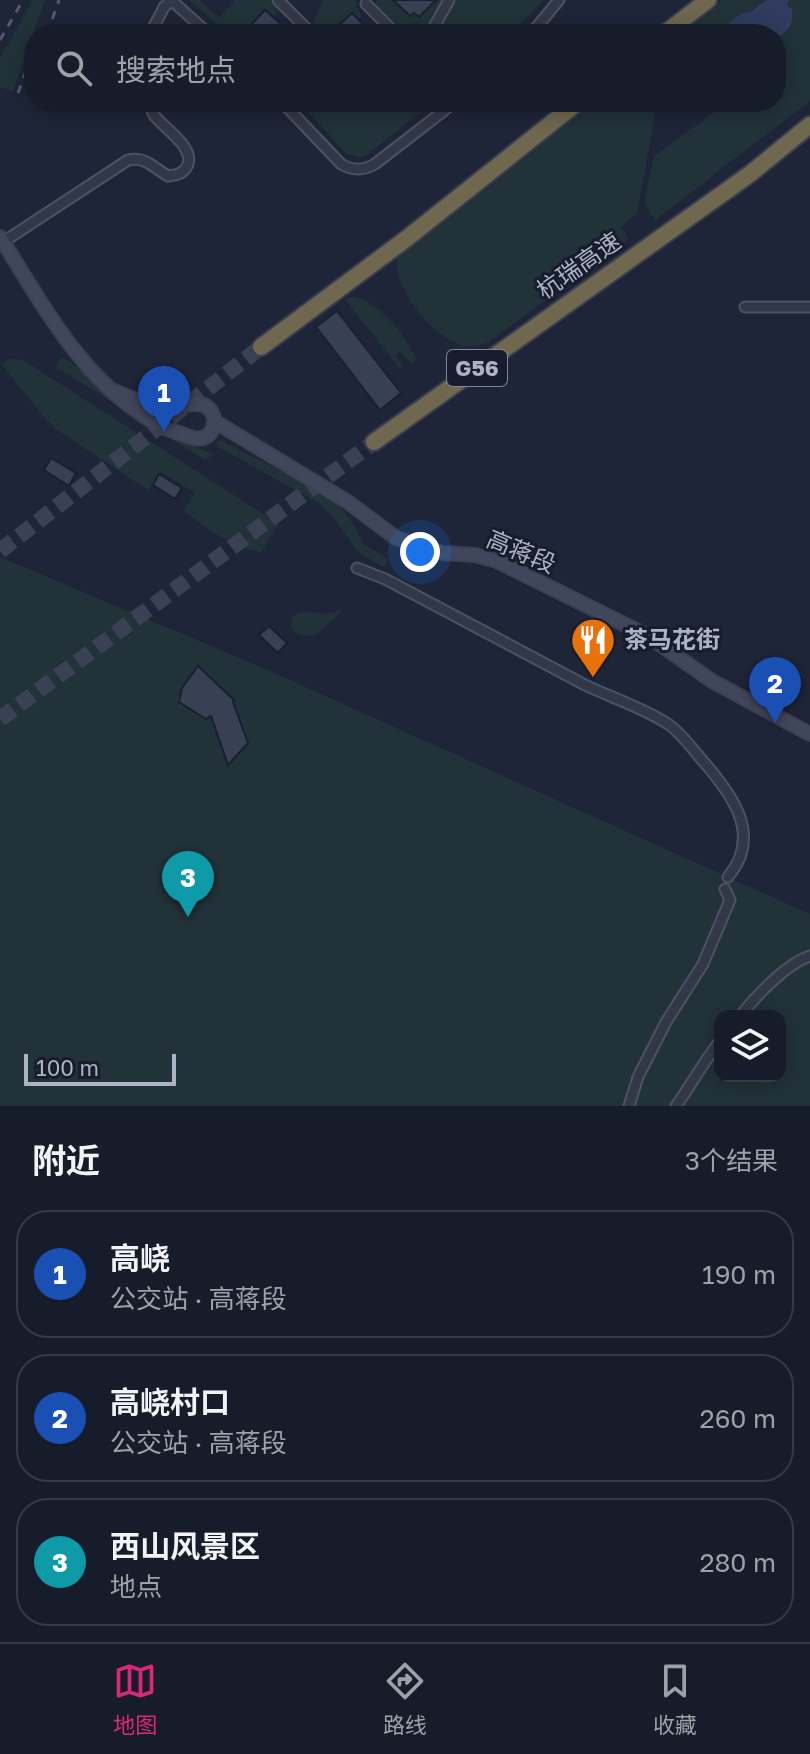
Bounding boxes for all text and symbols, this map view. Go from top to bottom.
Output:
search box [24,24,786,112]
icon: search [52,46,96,90]
text: 搜索地点 [116,52,236,88]
street label: 杭瑞高速 [531,225,626,304]
road number: G56 [447,350,507,386]
pin: 1 [138,366,190,432]
street label: 高蒋段 [483,523,560,578]
your location [400,532,440,572]
restaurant icon: 茶马花街 [569,616,617,679]
place label: 茶马花街 [624,624,720,653]
pin: 2 [749,657,801,723]
pin: 3 [162,851,214,917]
map controls [714,1010,786,1082]
button: layers [714,1010,786,1082]
scale bar [24,1050,176,1086]
text: 100 m [36,1054,99,1081]
text: 附近 [32,1140,100,1180]
text: 3个结果 [685,1145,778,1176]
text: 高峣 [110,1240,170,1276]
text: 1 [53,1259,67,1290]
text: 190 m [702,1259,776,1290]
text: 公交站 · 高蒋段 [110,1283,287,1314]
text: 高峣村口 [110,1384,230,1420]
text: 2 [52,1403,68,1434]
text: 260 m [700,1403,776,1434]
text: 公交站 · 高蒋段 [110,1427,287,1458]
text: 西山风景区 [110,1528,260,1564]
text: 3 [52,1547,68,1578]
text: 280 m [699,1547,776,1578]
text: 地点 [110,1571,162,1602]
tab: 地图 [113,1659,157,1739]
tab: 路线 [383,1659,427,1739]
tab: 收藏 [653,1659,697,1739]

